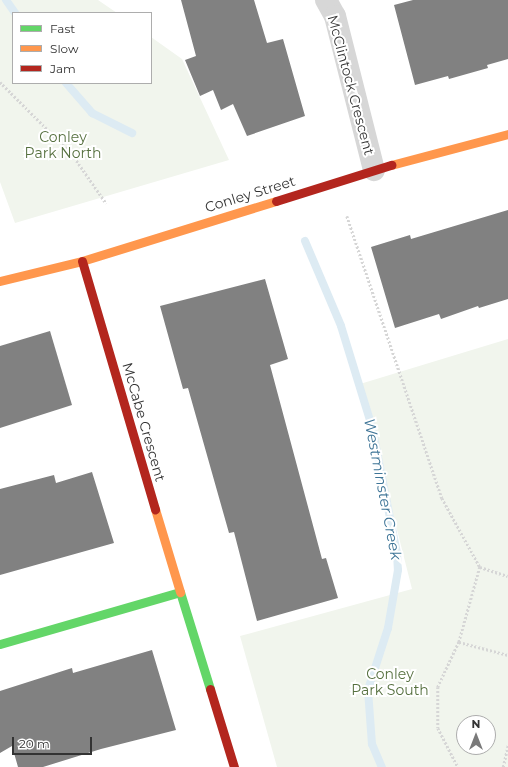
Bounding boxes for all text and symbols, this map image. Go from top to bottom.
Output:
legend [12,12,152,84]
street label: McClintock Crescent [324,13,378,157]
text: Fast [50,21,75,36]
text: Slow [50,41,79,56]
text: Jam [50,61,76,76]
park label: Conley Park North [25,129,101,162]
street label: Conley Street [203,172,297,216]
street label: McCabe Crescent [119,361,169,483]
water label: Westminster Creek [360,417,406,561]
park label: Conley Park South [351,666,429,698]
north arrow [456,715,496,755]
text: N [472,717,480,731]
scale bar [14,729,94,755]
text: 20 m [19,736,50,751]

